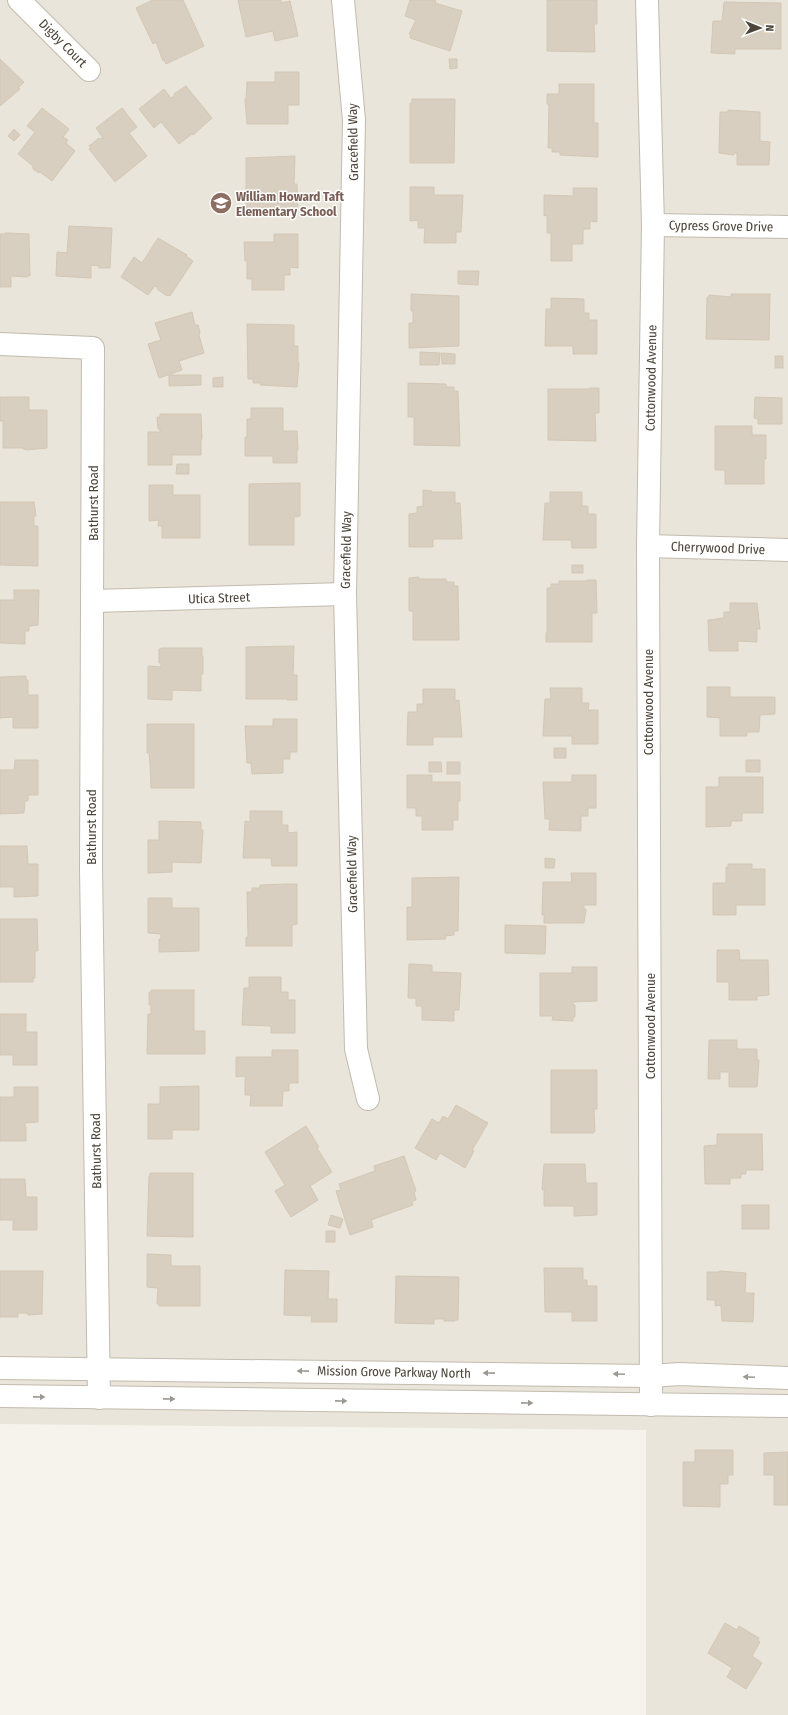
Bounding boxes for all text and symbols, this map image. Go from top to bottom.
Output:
north arrow [740,8,780,48]
street label: Digby Court [36,16,91,71]
text: N [763,25,776,32]
street label: Gracefield Way [345,103,361,181]
place label: William Howard Taft Elementary School [236,189,345,219]
school or university icon: William Howard Taft Elementary School [208,190,234,216]
street label: Cypress Grove Drive [669,218,773,234]
street label: Cottonwood Avenue [643,325,659,431]
street label: Bathurst Road [86,465,101,541]
street label: Gracefield Way [338,511,354,589]
street label: Cherrywood Drive [671,539,765,557]
street label: Utica Street [188,589,251,607]
street label: Cottonwood Avenue [641,649,656,755]
street label: Bathurst Road [84,789,99,865]
street label: Gracefield Way [344,835,360,913]
street label: Cottonwood Avenue [643,973,658,1079]
street label: Bathurst Road [88,1113,104,1189]
street label: Mission Grove Parkway North [317,1363,471,1381]
one-way arrow [296,1368,309,1374]
one-way arrow [482,1370,495,1376]
one-way arrow [613,1371,625,1378]
one-way arrow [743,1373,755,1380]
one-way arrow [33,1394,46,1400]
one-way arrow [163,1396,176,1402]
one-way arrow [335,1398,348,1404]
one-way arrow [521,1400,534,1406]

